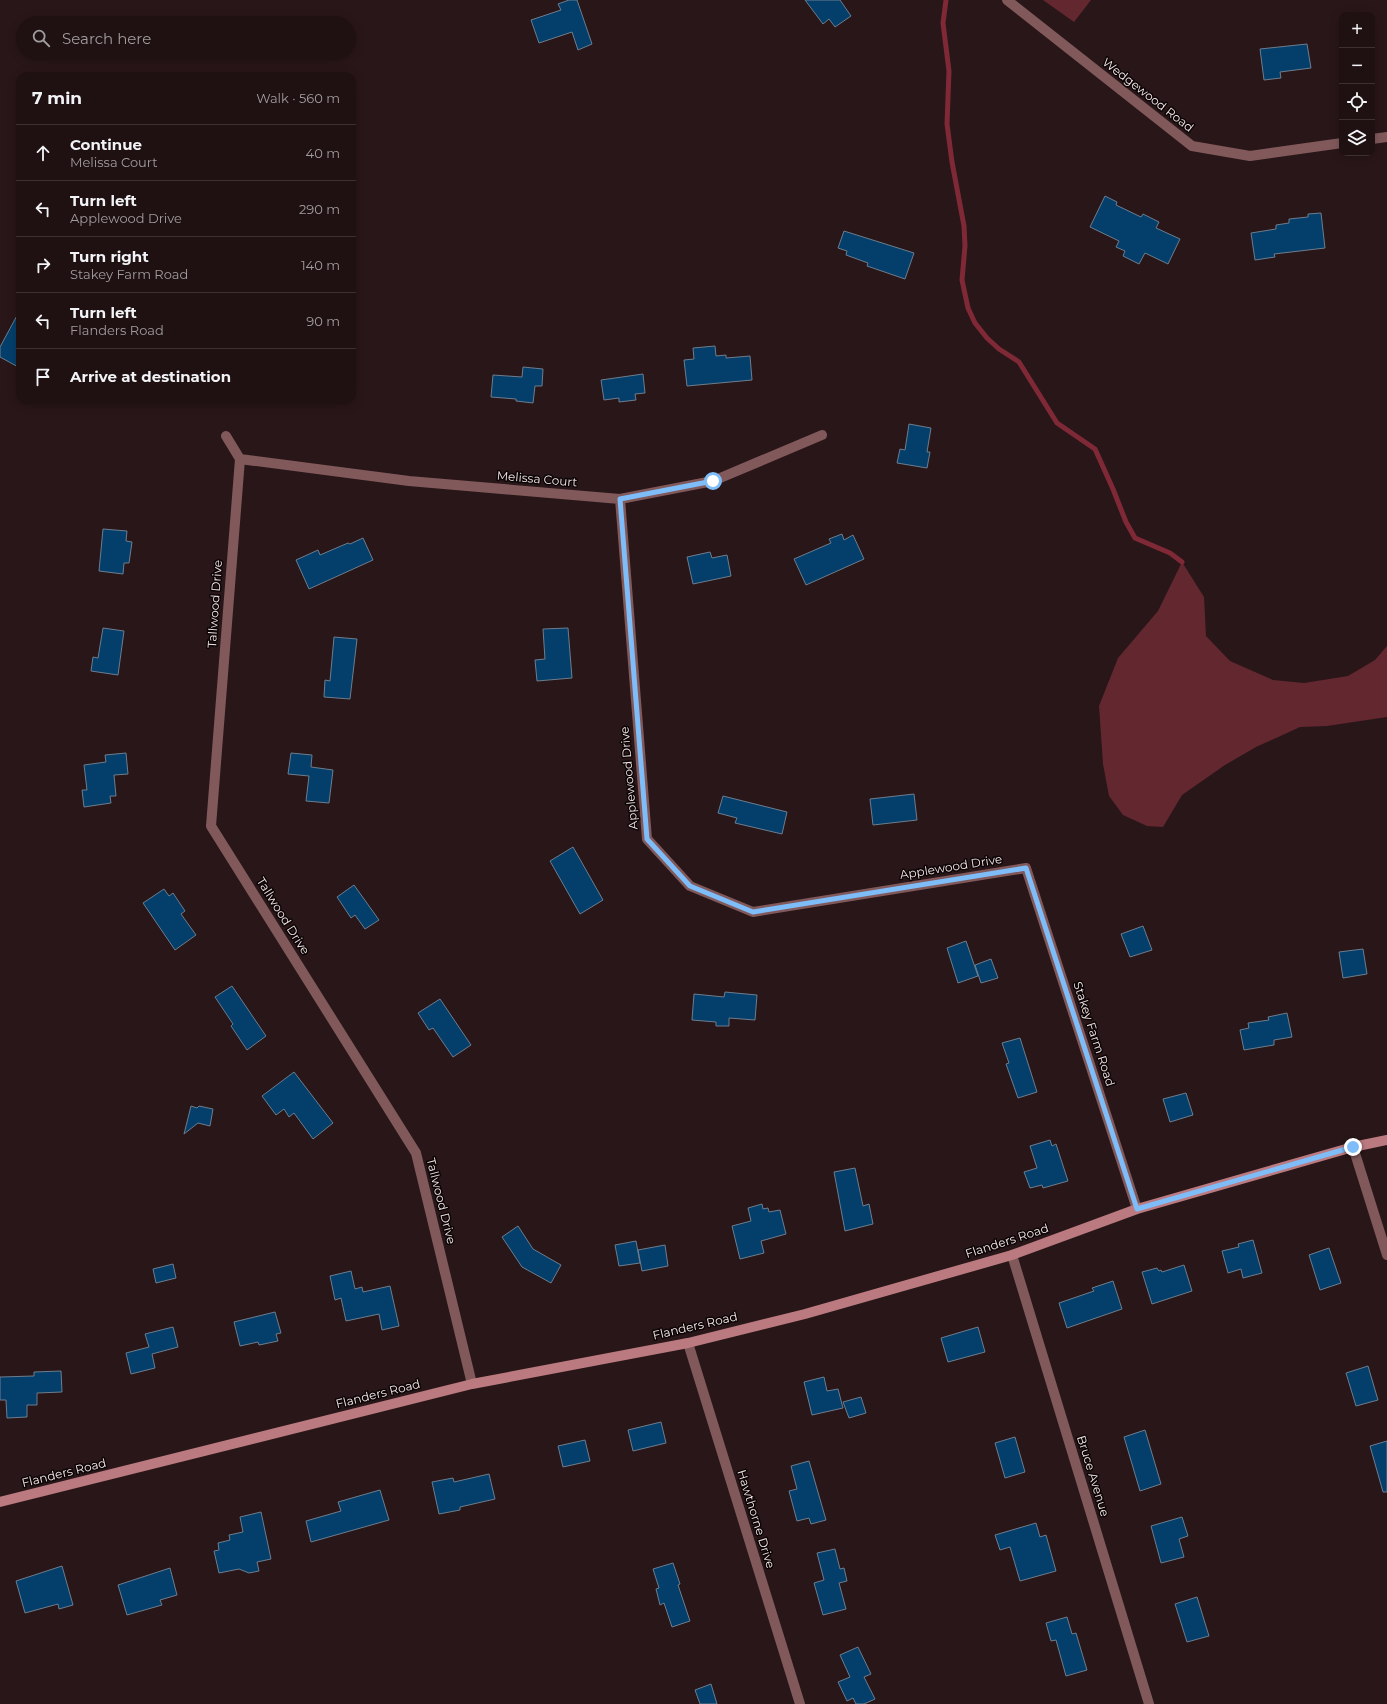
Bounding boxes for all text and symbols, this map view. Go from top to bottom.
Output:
map controls [1339,12,1375,156]
button: + [1339,12,1375,48]
search box [16,16,356,60]
icon: search [30,27,52,49]
text: Search here [62,29,151,48]
button: − [1339,48,1375,84]
street label: Wedgewood Road [1100,54,1197,135]
button: locate [1339,84,1375,120]
text: 7 min [32,88,82,108]
text: Walk · 560 m [256,90,340,106]
button: layers [1339,120,1375,156]
text: Continue [70,135,142,154]
icon: ahead [32,142,54,164]
text: 40 m [306,145,340,161]
text: Melissa Court [70,154,158,170]
text: Turn left [70,191,137,210]
icon: left [32,198,54,220]
text: 290 m [299,201,340,217]
text: Applewood Drive [70,210,182,226]
text: Turn right [70,247,149,266]
icon: right [32,254,54,276]
text: 140 m [301,257,340,273]
text: Stakey Farm Road [70,266,188,282]
text: Turn left [70,303,137,322]
icon: left [32,310,54,332]
text: 90 m [306,313,340,329]
text: Flanders Road [70,322,164,338]
icon: arrive [32,366,54,388]
text: Arrive at destination [70,367,231,386]
street label: Melissa Court [496,468,578,490]
route start [704,472,722,490]
street label: Tallwood Drive [204,559,225,648]
street label: Applewood Drive [617,726,640,830]
street label: Applewood Drive [899,851,1003,882]
street label: Tallwood Drive [254,874,313,957]
street label: Stakey Farm Road [1070,980,1118,1088]
route end [1344,1138,1362,1156]
street label: Tallwood Drive [424,1156,459,1245]
street label: Flanders Road [963,1220,1050,1261]
street label: Flanders Road [651,1308,739,1343]
street label: Flanders Road [334,1376,422,1411]
street label: Bruce Avenue [1074,1433,1113,1518]
street label: Flanders Road [20,1455,108,1490]
street label: Hawthorne Drive [734,1468,779,1570]

